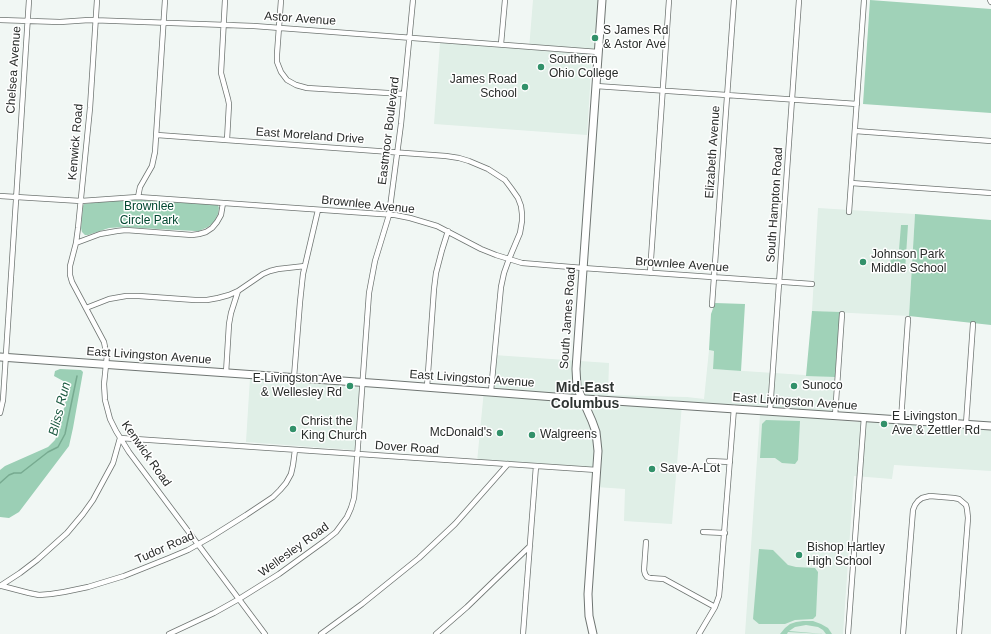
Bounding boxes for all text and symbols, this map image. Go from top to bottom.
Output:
street label: Astor Avenue [264,9,336,29]
place label: S James Rd & Astor Ave [603,24,668,52]
street label: Chelsea Avenue [4,26,24,114]
marker: S James Rd & Astor Ave [590,33,600,43]
place label: Southern Ohio College [549,53,618,81]
marker: Southern Ohio College [536,62,546,72]
place label: James Road School [450,73,517,101]
street label: Eastmoor Boulevard [375,76,403,186]
marker: James Road School [520,82,530,92]
street label: Kenwick Road [65,103,87,181]
street label: Elizabeth Avenue [703,105,723,199]
street label: East Moreland Drive [255,125,365,147]
street label: South Hampton Road [764,147,786,263]
street label: Brownlee Avenue [321,193,415,217]
park label: Brownlee Circle Park [120,200,178,228]
place label: Johnson Park Middle School [871,248,946,276]
street label: Brownlee Avenue [635,255,729,275]
marker: Johnson Park Middle School [858,257,868,267]
street label: South James Road [557,267,579,369]
street label: East Livingston Avenue [86,344,212,368]
street label: East Livingston Avenue [409,367,535,391]
place label: E Livingston Ave & Wellesley Rd [253,372,342,400]
place label: Sunoco [802,379,843,393]
water label: Bliss Run [46,380,74,438]
district label: Mid-East Columbus [551,380,619,412]
marker: E Livingston Ave & Wellesley Rd [345,381,355,391]
marker: Sunoco [789,381,799,391]
street label: East Livingston Avenue [732,390,858,414]
place label: E Livingston Ave & Zettler Rd [892,410,980,438]
place label: Christ the King Church [301,415,367,443]
street label: Kenwick Road [118,418,174,490]
marker: E Livingston Ave & Zettler Rd [879,419,889,429]
marker: Christ the King Church [288,424,298,434]
place label: McDonald's [430,426,492,440]
marker: McDonald's [495,428,505,438]
place label: Walgreens [540,428,597,442]
marker: Walgreens [527,430,537,440]
street label: Dover Road [375,439,439,457]
place label: Save-A-Lot [660,462,720,476]
marker: Save-A-Lot [647,464,657,474]
street label: Wellesley Road [256,520,332,580]
street label: Tudor Road [133,529,197,567]
place label: Bishop Hartley High School [807,541,885,569]
marker: Bishop Hartley High School [794,550,804,560]

